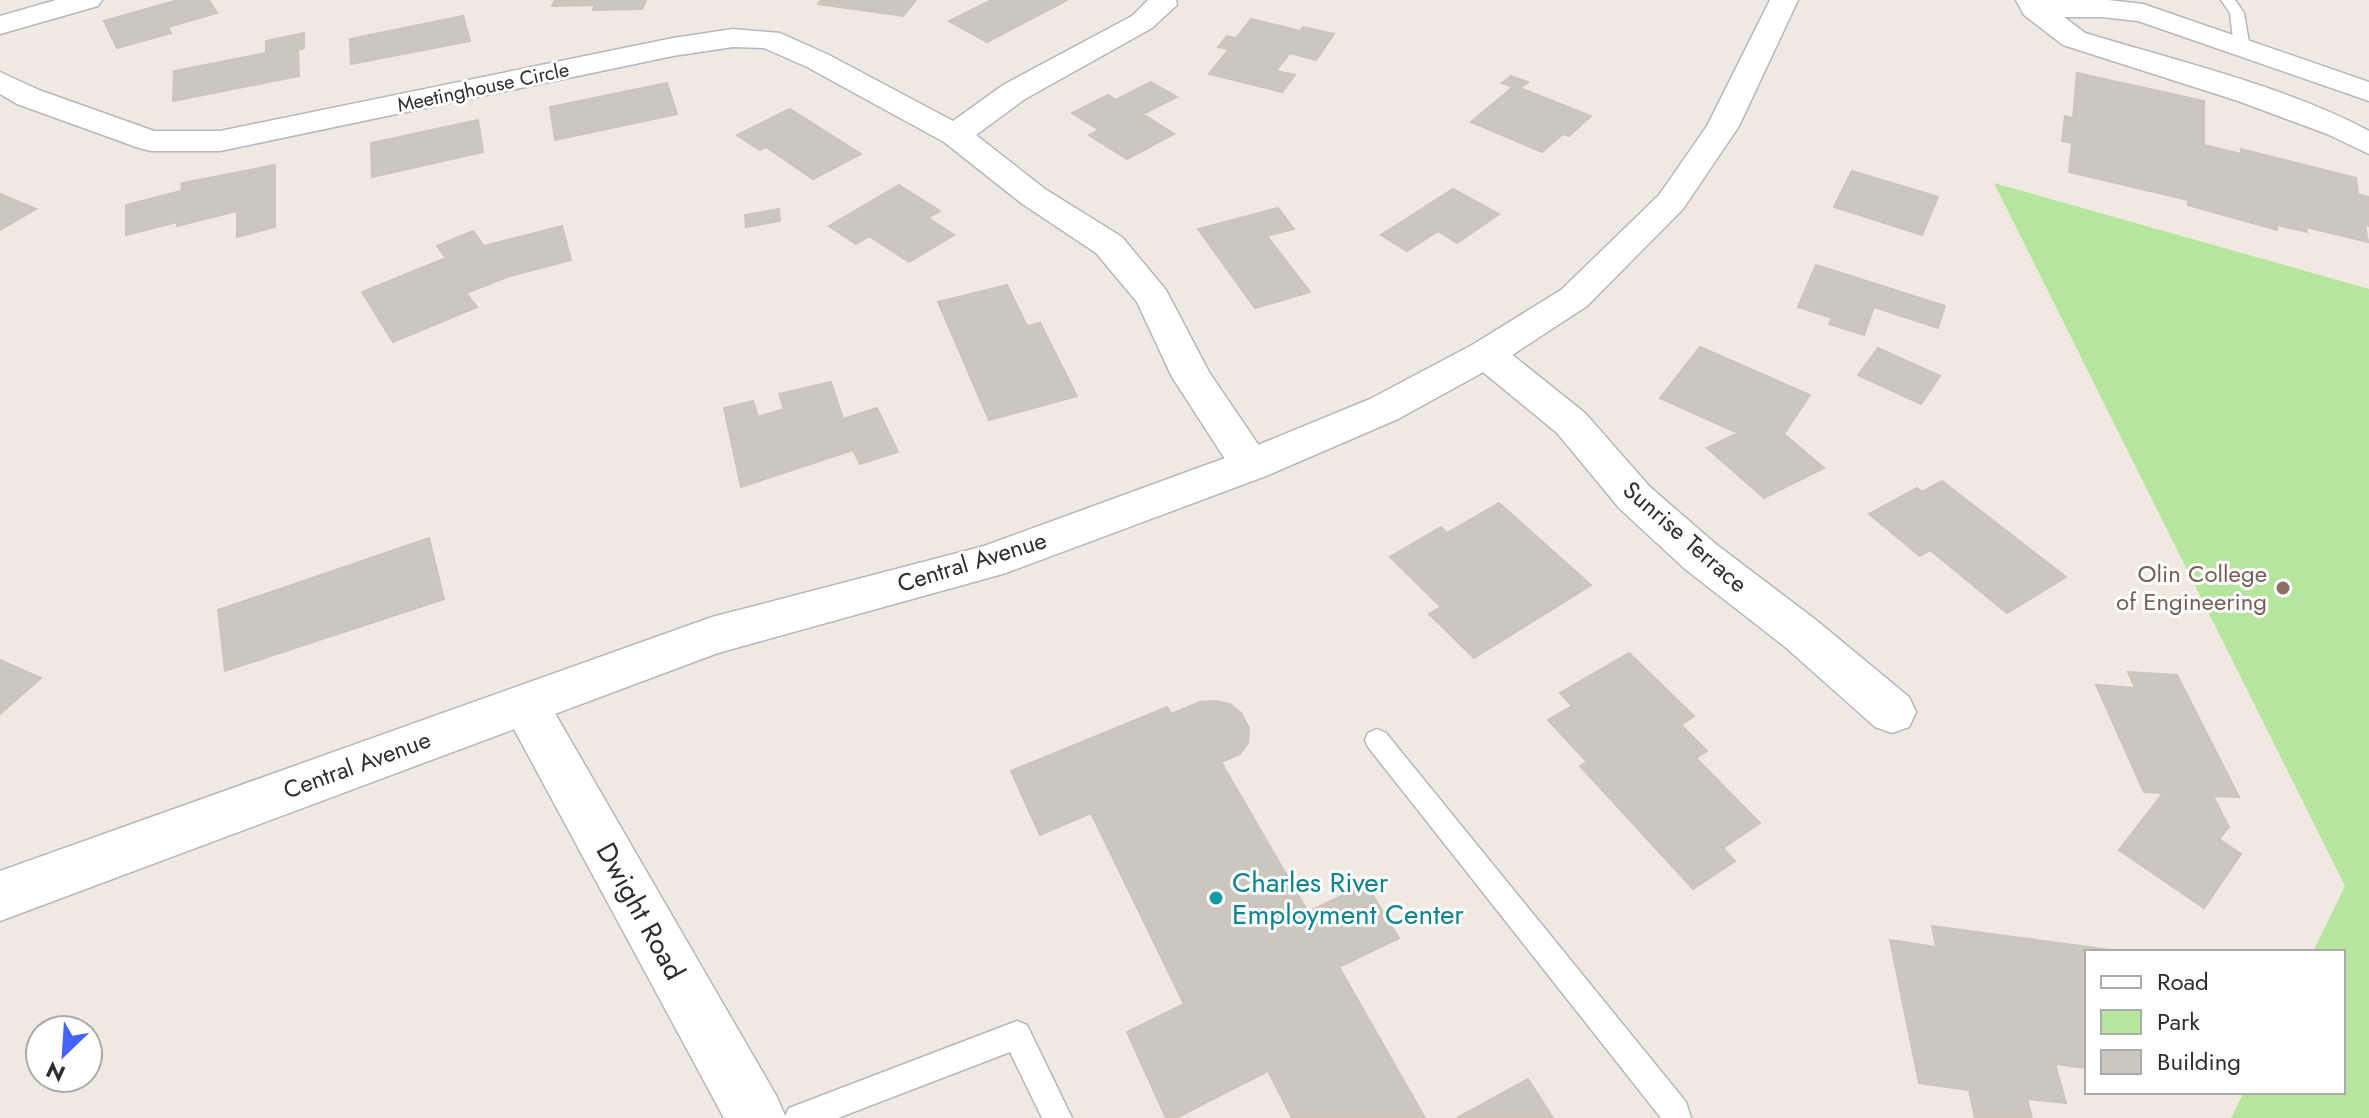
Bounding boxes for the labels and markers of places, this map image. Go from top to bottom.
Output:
place label: Olin College of Engineering [2116,556,2267,619]
marker: Olin College of Engineering [2274,579,2292,597]
place label: Charles River Employment Center [1232,862,1464,935]
marker: Charles River Employment Center [1207,889,1225,907]

